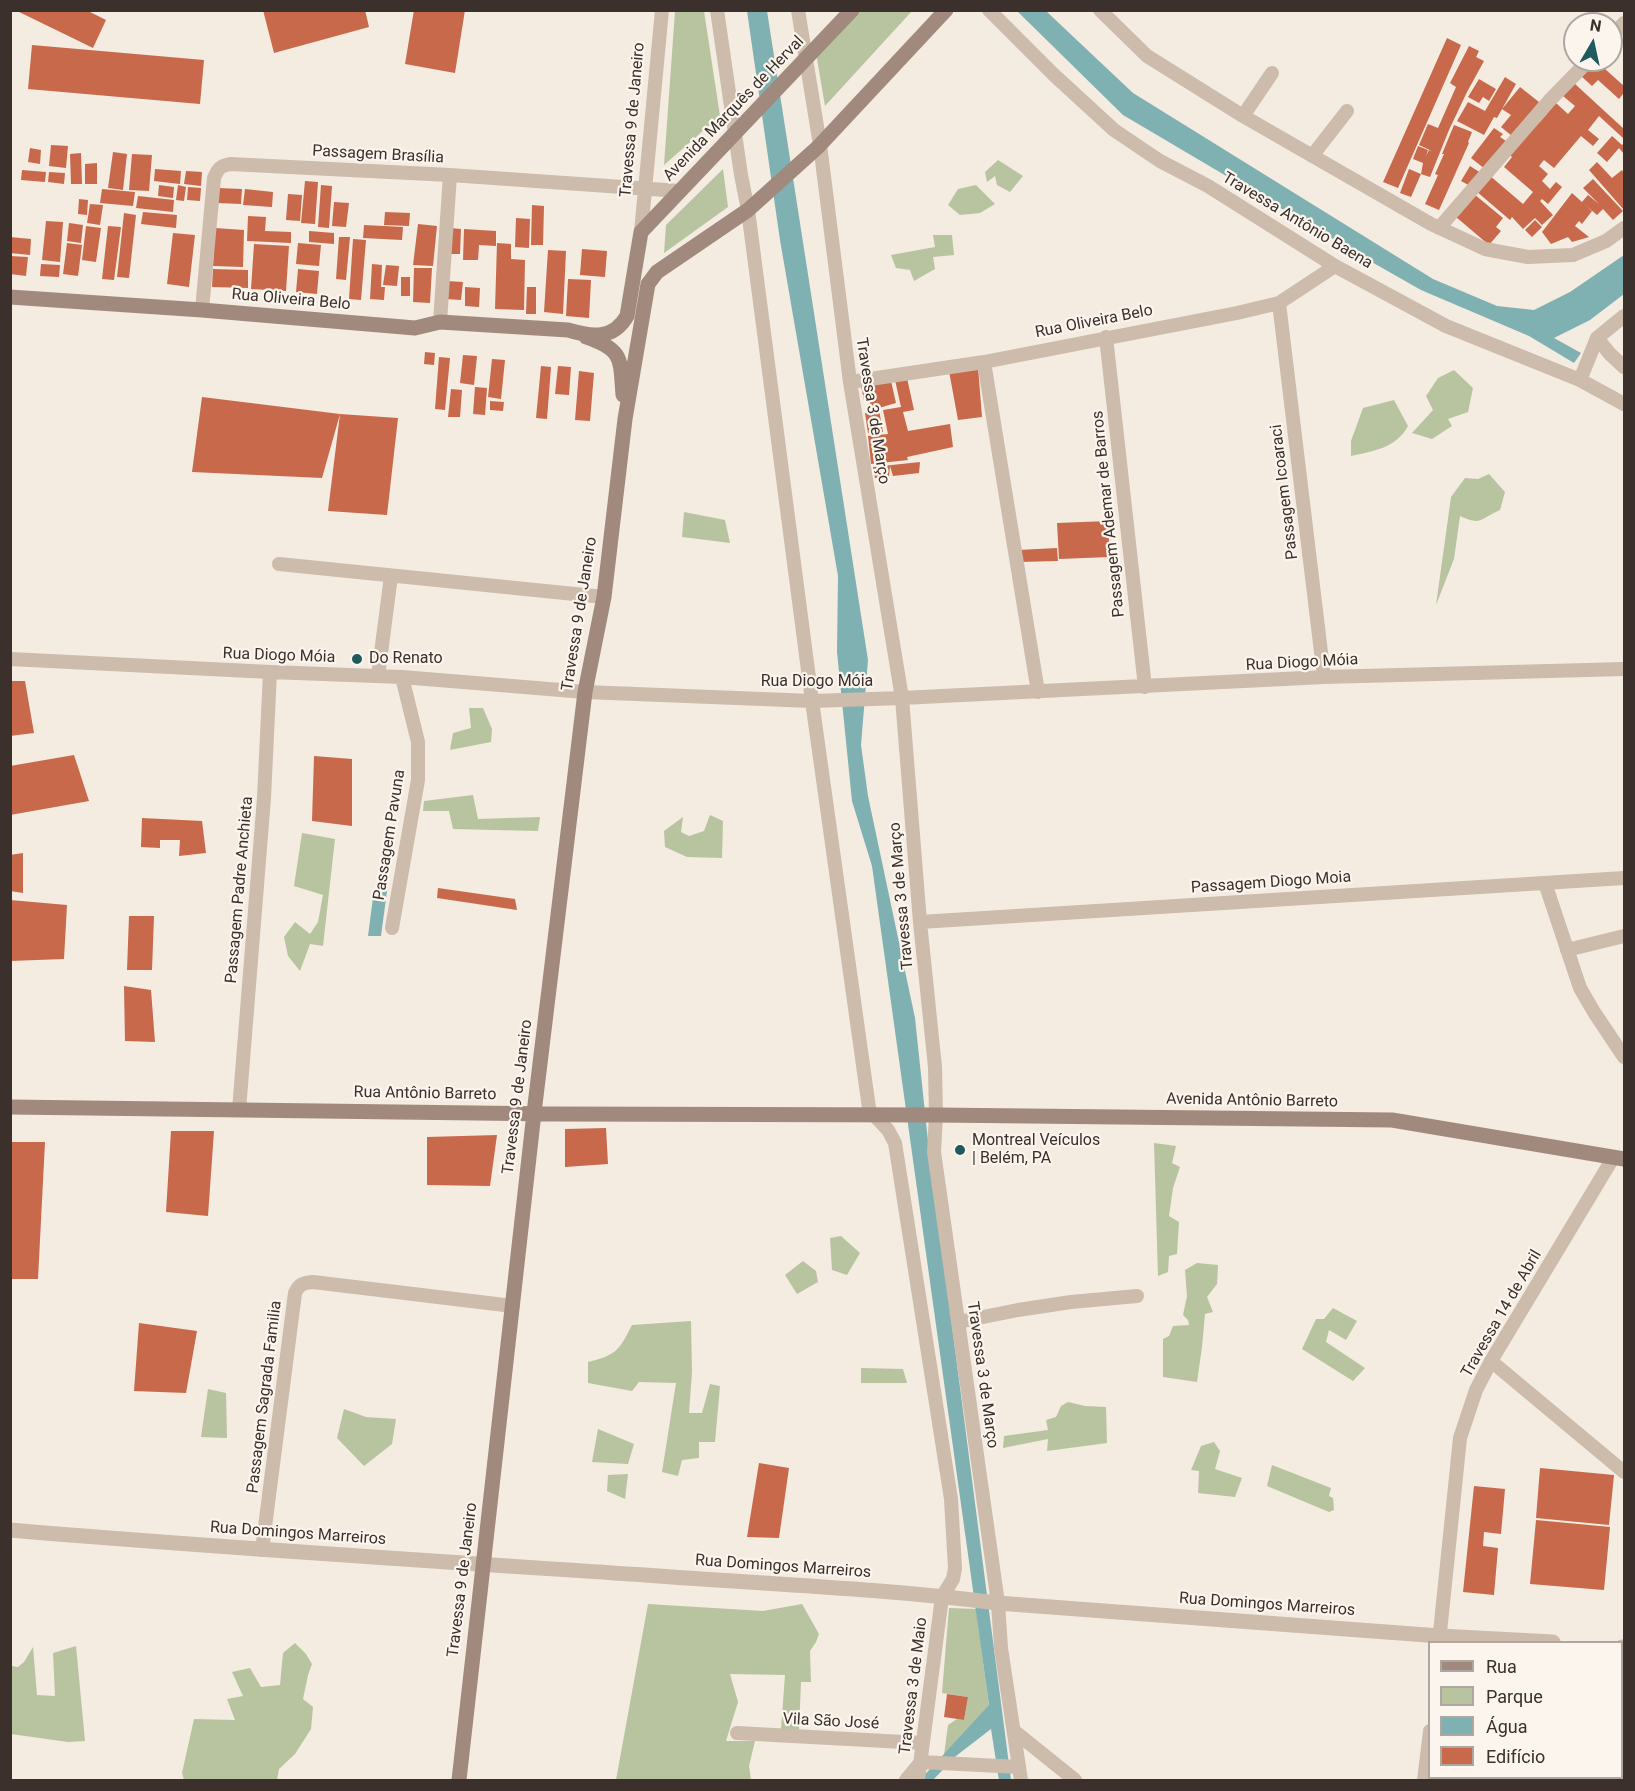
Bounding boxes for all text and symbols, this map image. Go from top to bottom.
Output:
north arrow [1563,12,1623,72]
text: N [1589,15,1603,36]
street label: Avenida Marquês de Herval [660,32,808,186]
street label: Travessa 9 de Janeiro [617,42,649,198]
street label: Passagem Brasília [312,142,444,168]
street label: Travessa Antônio Baena [1218,168,1376,274]
street label: Rua Oliveira Belo [231,285,351,315]
street label: Rua Oliveira Belo [1034,301,1154,343]
street label: Travessa 3 de Março [851,336,893,486]
street label: Passagem Ademar de Barros [1089,410,1129,618]
street label: Passagem Icoaraci [1267,423,1303,561]
street label: Travessa 9 de Janeiro [558,536,602,692]
street label: Rua Diogo Móia [222,644,336,668]
place label: Do Renato [369,649,443,669]
street label: Rua Diogo Móia [1245,650,1359,676]
marker: Do Renato [350,652,364,666]
street label: Rua Diogo Móia [761,672,873,692]
street label: Passagem Pavuna [370,768,410,902]
street label: Passagem Padre Anchieta [222,796,258,984]
street label: Travessa 3 de Março [886,822,918,970]
street label: Passagem Diogo Moia [1190,868,1352,898]
street label: Travessa 9 de Janeiro [499,1019,537,1175]
street label: Rua Antônio Barreto [353,1083,497,1105]
street label: Avenida Antônio Barreto [1166,1090,1338,1112]
place label: Montreal Veículos | Belém, PA [972,1131,1100,1169]
marker: Montreal Veículos | Belém, PA [953,1143,967,1157]
street label: Travessa 14 de Abril [1458,1247,1546,1381]
street label: Passagem Sagrada Familia [244,1300,286,1494]
street label: Travessa 3 de Março [962,1300,1002,1450]
street label: Travessa 9 de Janeiro [444,1502,482,1658]
street label: Rua Domingos Marreiros [209,1518,387,1550]
street label: Rua Domingos Marreiros [694,1551,872,1583]
street label: Rua Domingos Marreiros [1178,1589,1356,1621]
street label: Travessa 3 de Maio [896,1616,932,1756]
legend [1428,1641,1623,1779]
text: Rua [1486,1656,1517,1677]
text: Parque [1486,1686,1543,1707]
street label: Vila São José [782,1710,880,1734]
text: Água [1486,1716,1528,1737]
text: Edifício [1486,1746,1545,1767]

